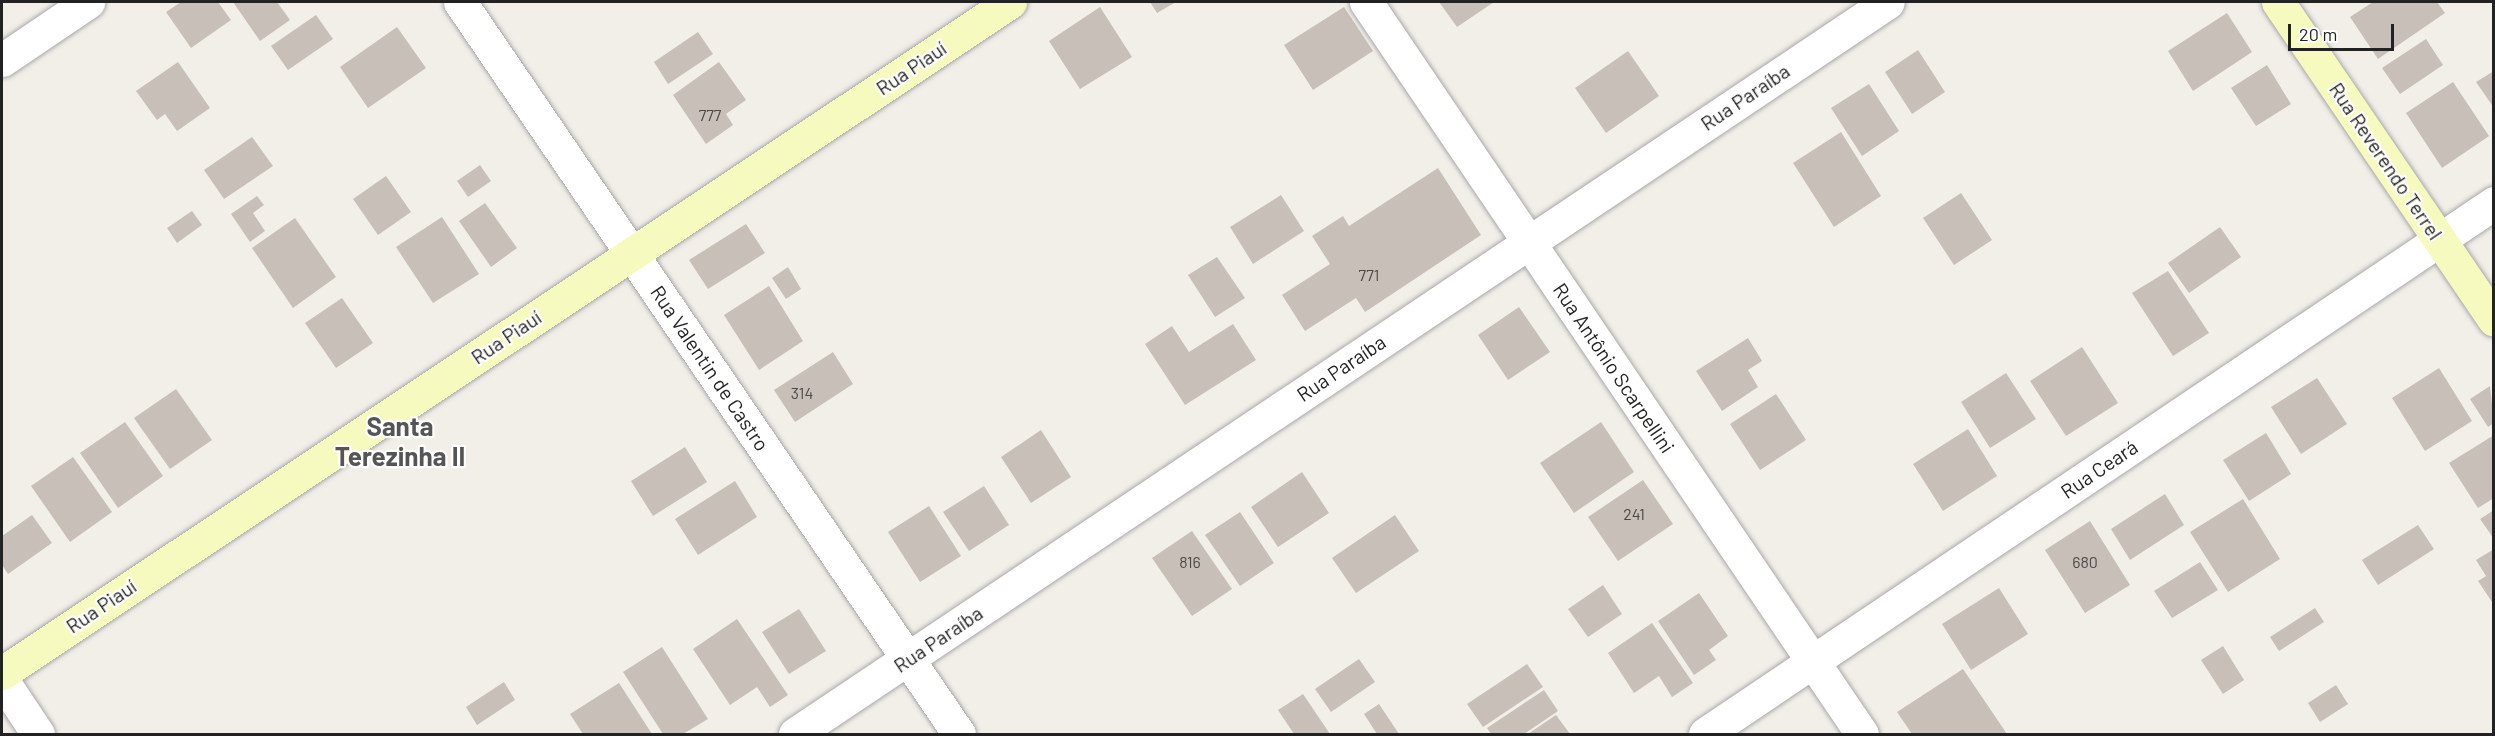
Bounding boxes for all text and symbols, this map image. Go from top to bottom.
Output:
scale bar [2291,12,2398,50]
text: 20 m [2299,23,2337,45]
street label: Rua Piauí [871,36,951,100]
street label: Rua Paraíba [1696,59,1794,135]
street label: Rua Reverendo Terrel [2325,78,2447,244]
house number: 777 [699,105,721,125]
house number: 771 [1359,265,1379,285]
street label: Rua Antônio Scarpellini [1548,278,1680,458]
street label: Rua Valentin de Castro [646,281,774,455]
street label: Rua Piauí [466,305,546,369]
street label: Rua Paraíba [1292,330,1390,406]
house number: 314 [791,383,813,403]
district label: Santa Terezinha II [335,410,465,472]
street label: Rua Ceará [2056,435,2142,503]
house number: 241 [1623,504,1645,524]
house number: 816 [1179,552,1201,572]
house number: 680 [2072,552,2098,572]
street label: Rua Piauí [61,574,141,638]
street label: Rua Paraíba [889,601,987,677]

